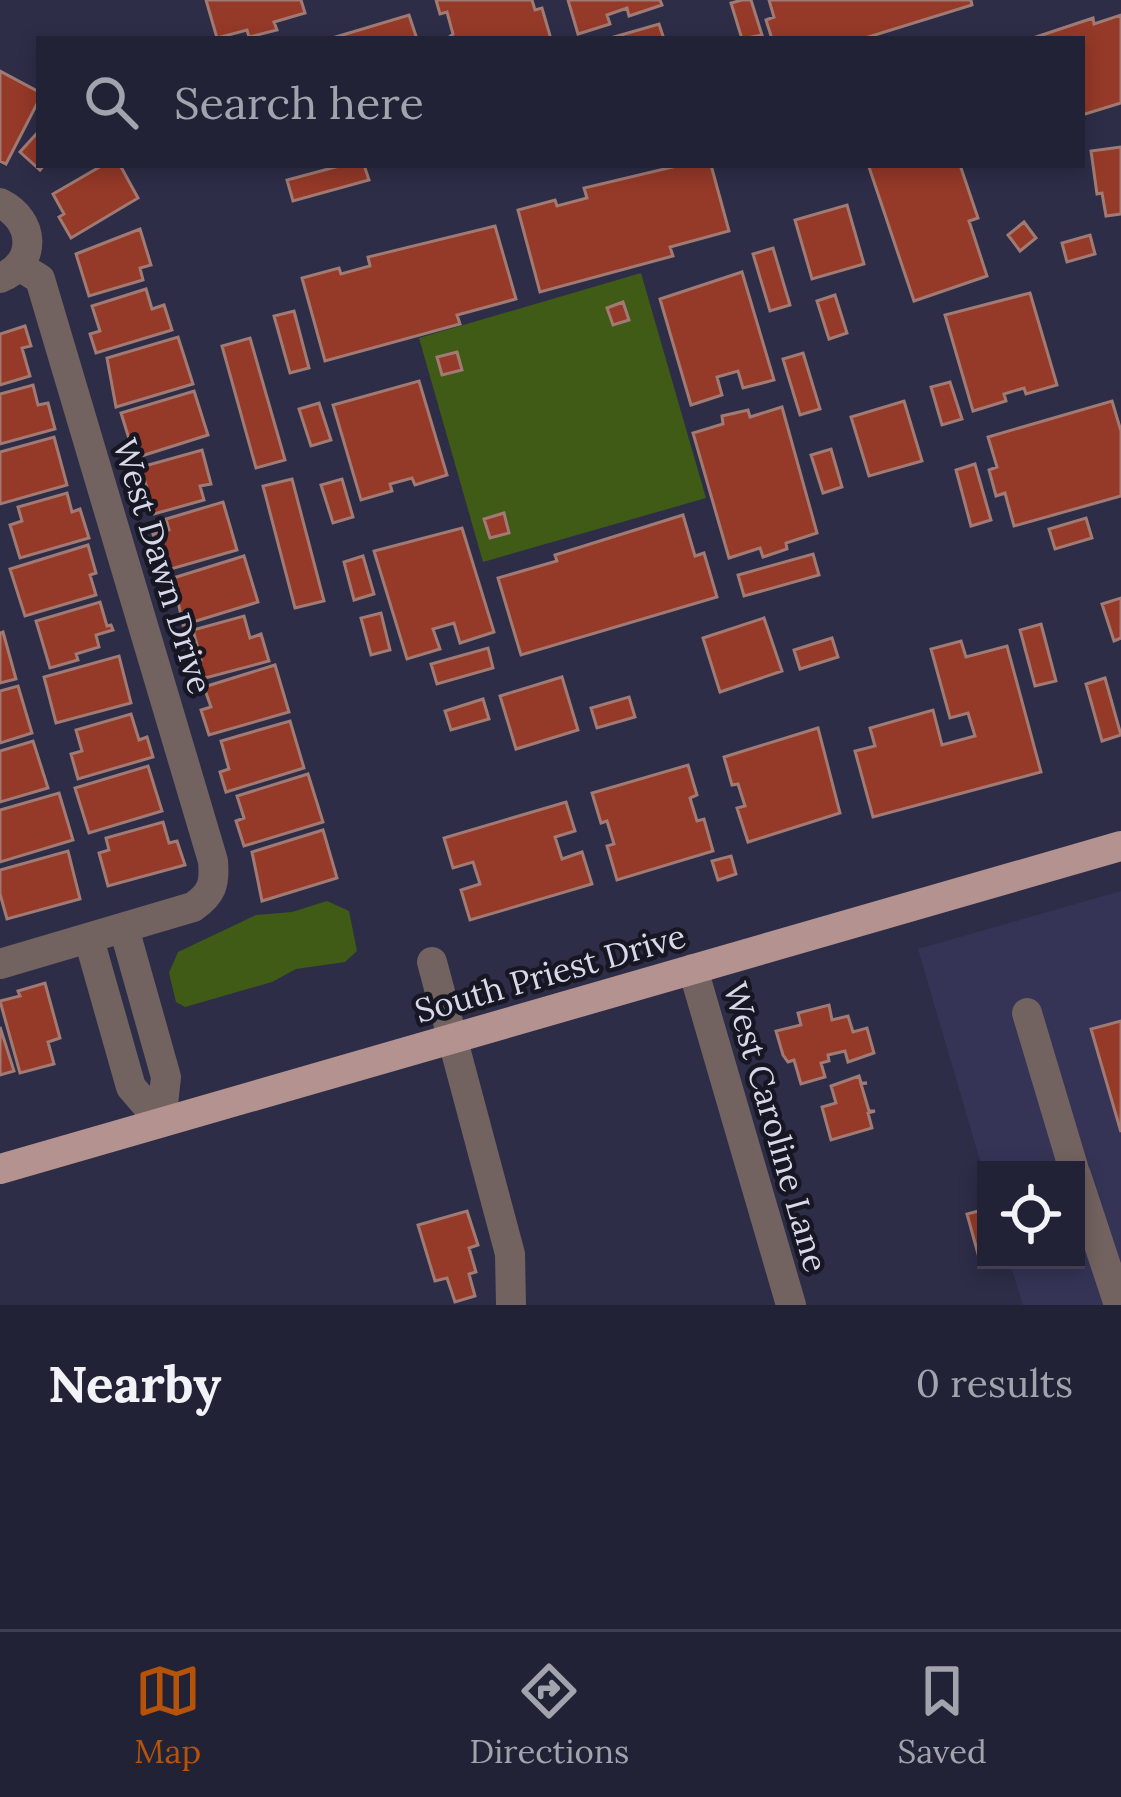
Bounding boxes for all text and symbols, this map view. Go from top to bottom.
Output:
search box [36,36,1085,168]
icon: search [78,69,144,135]
text: Search here [174,74,424,131]
street label: West Dawn Drive [104,433,222,699]
street label: South Priest Drive [410,914,690,1032]
street label: West Caroline Lane [715,977,837,1277]
map controls [977,1161,1085,1269]
button: locate [977,1161,1085,1269]
text: Nearby [48,1351,221,1416]
text: 0 results [916,1358,1073,1408]
tab: Map [134,1658,201,1772]
tab: Directions [470,1658,629,1772]
tab: Saved [898,1658,987,1772]

